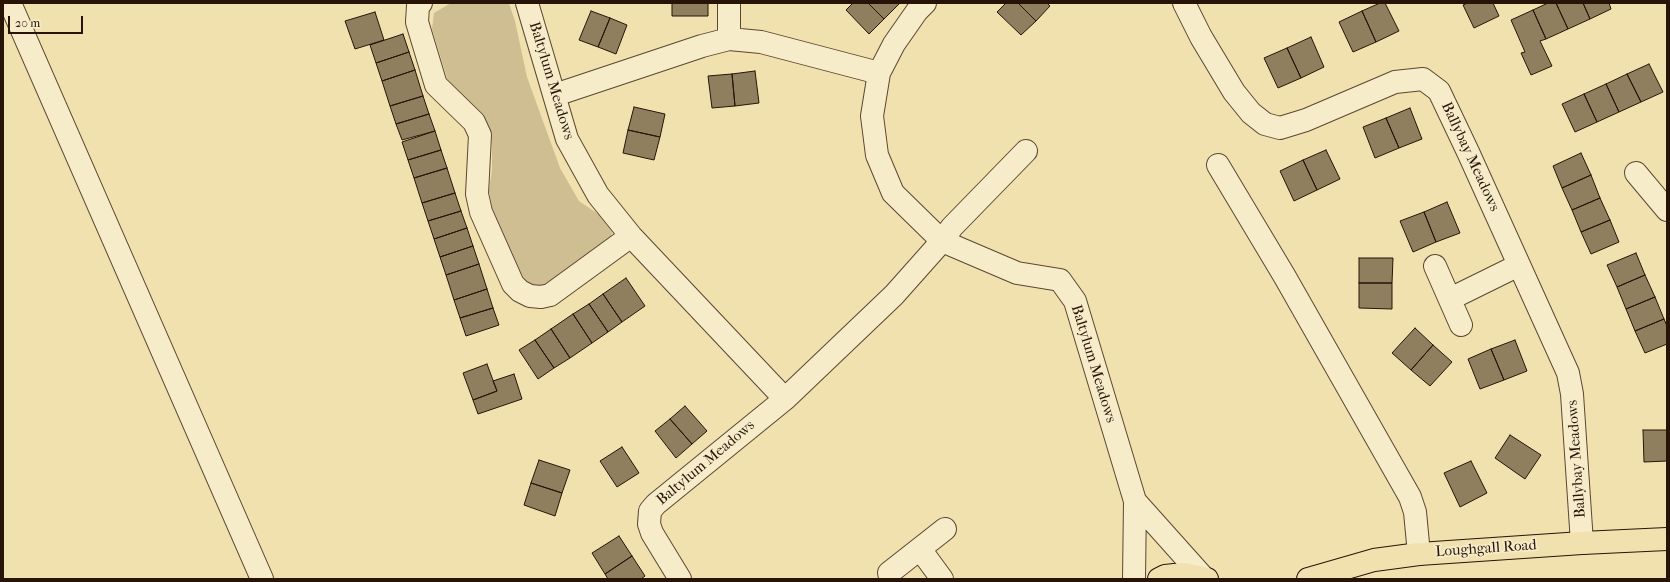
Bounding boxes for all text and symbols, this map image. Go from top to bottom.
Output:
scale bar [10,8,85,34]
text: 20 m [15,16,40,30]
street label: Baltylum Meadows [525,20,577,142]
street label: Ballybay Meadows [1437,99,1503,215]
street label: Baltylum Meadows [1067,303,1119,425]
street label: Ballybay Meadows [1564,399,1590,519]
street label: Baltylum Meadows [653,417,759,509]
street label: Loughgall Road [1435,536,1537,562]

